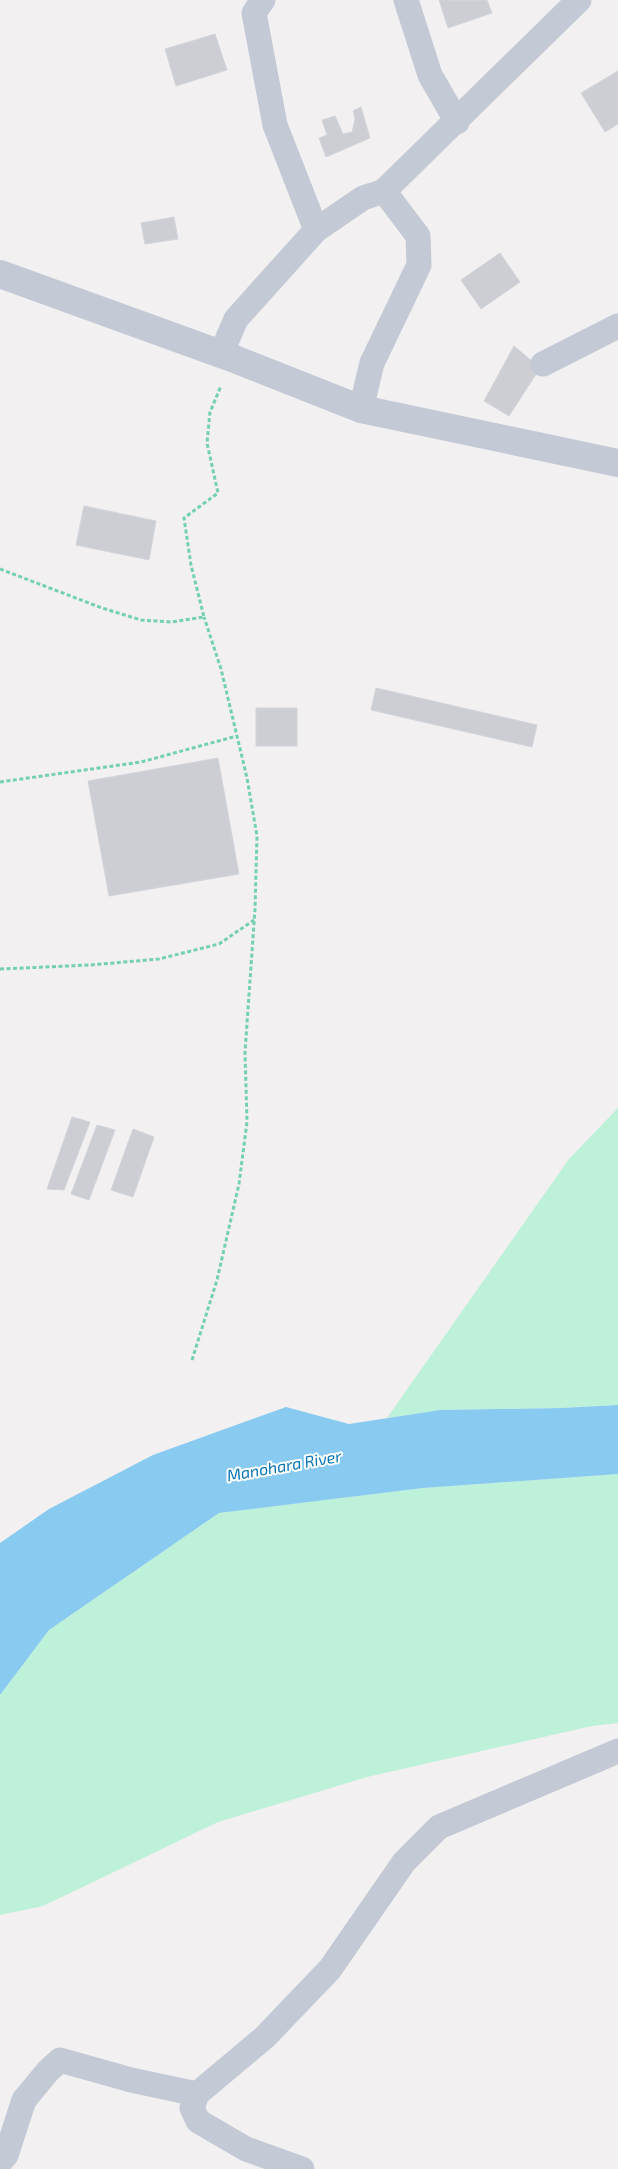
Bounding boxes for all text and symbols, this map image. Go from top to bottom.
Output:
water label: Manohara River [225,1445,343,1484]

